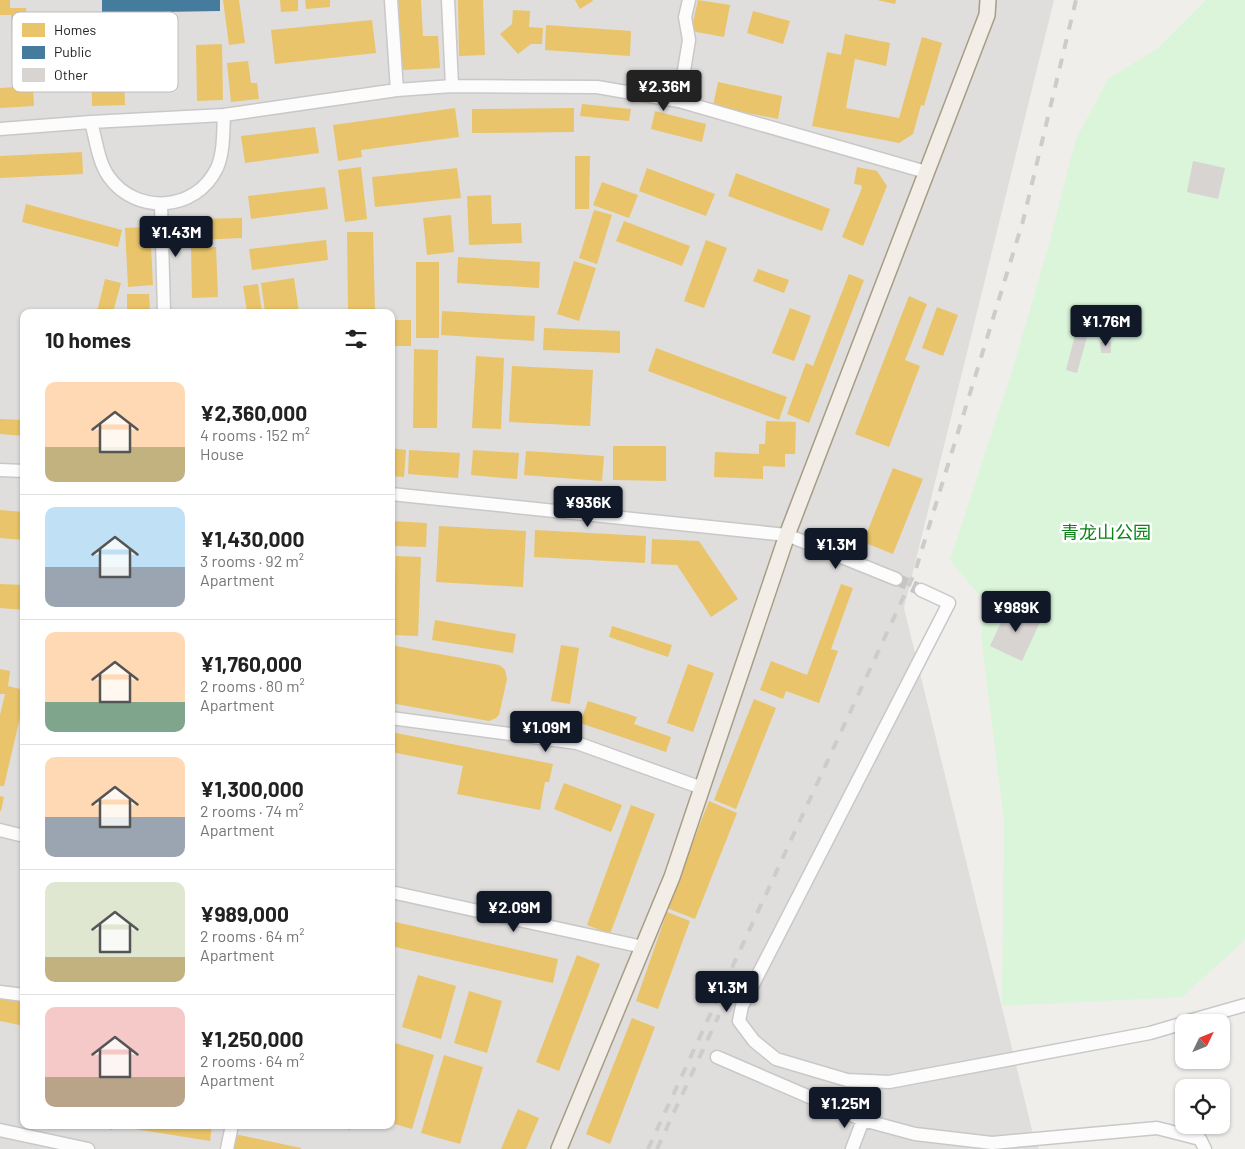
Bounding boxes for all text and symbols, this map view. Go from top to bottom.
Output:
legend [12,12,178,92]
text: Homes [54,21,97,38]
text: Public [54,43,92,60]
text: Other [54,66,88,83]
pin: ¥2.36M [623,70,705,112]
text: ¥2.36M [638,76,690,95]
pin: ¥1.43M [135,216,217,258]
text: ¥1.43M [151,222,201,241]
pin: ¥1.76M [1065,304,1147,347]
text: ¥1.76M [1082,311,1130,330]
icon: filters [342,325,370,353]
text: 10 homes [45,327,131,352]
text: ¥2,360,000 [200,400,307,425]
icon: home [85,402,145,462]
text: 4 rooms · 152 m² [200,425,310,444]
text: House [200,444,244,463]
pin: ¥936K [553,486,623,528]
text: ¥936K [565,492,611,511]
park label: 青龙山公园 [1061,521,1151,543]
text: ¥1,430,000 [200,526,304,551]
icon: home [85,527,145,587]
pin: ¥1.3M [801,528,871,570]
text: ¥1.3M [815,534,857,553]
text: 3 rooms · 92 m² [200,551,304,570]
text: Apartment [200,570,275,589]
pin: ¥989K [981,590,1051,633]
text: ¥989K [993,597,1039,616]
text: ¥1,760,000 [200,651,302,676]
icon: home [85,652,145,712]
text: 2 rooms · 80 m² [200,676,305,695]
text: Apartment [200,695,275,714]
pin: ¥1.09M [505,710,587,753]
text: ¥1.09M [521,717,571,736]
text: ¥1,300,000 [200,776,304,801]
icon: home [85,777,145,837]
text: 2 rooms · 74 m² [200,801,304,820]
text: Apartment [200,820,275,839]
pin: ¥2.09M [473,890,555,933]
text: ¥2.09M [488,897,540,916]
text: ¥989,000 [200,901,289,926]
icon: home [85,902,145,962]
text: 2 rooms · 64 m² [200,926,304,945]
text: Apartment [200,945,275,964]
pin: ¥1.3M [692,970,762,1013]
text: ¥1.3M [706,977,748,996]
north arrow [1175,1014,1230,1069]
map controls [1175,1014,1230,1134]
text: ¥1,250,000 [200,1026,303,1051]
icon: home [85,1027,145,1087]
text: 2 rooms · 64 m² [200,1051,304,1070]
text: Apartment [200,1070,275,1089]
button: locate [1175,1079,1230,1134]
pin: ¥1.25M [804,1086,886,1129]
text: ¥1.25M [820,1093,870,1112]

